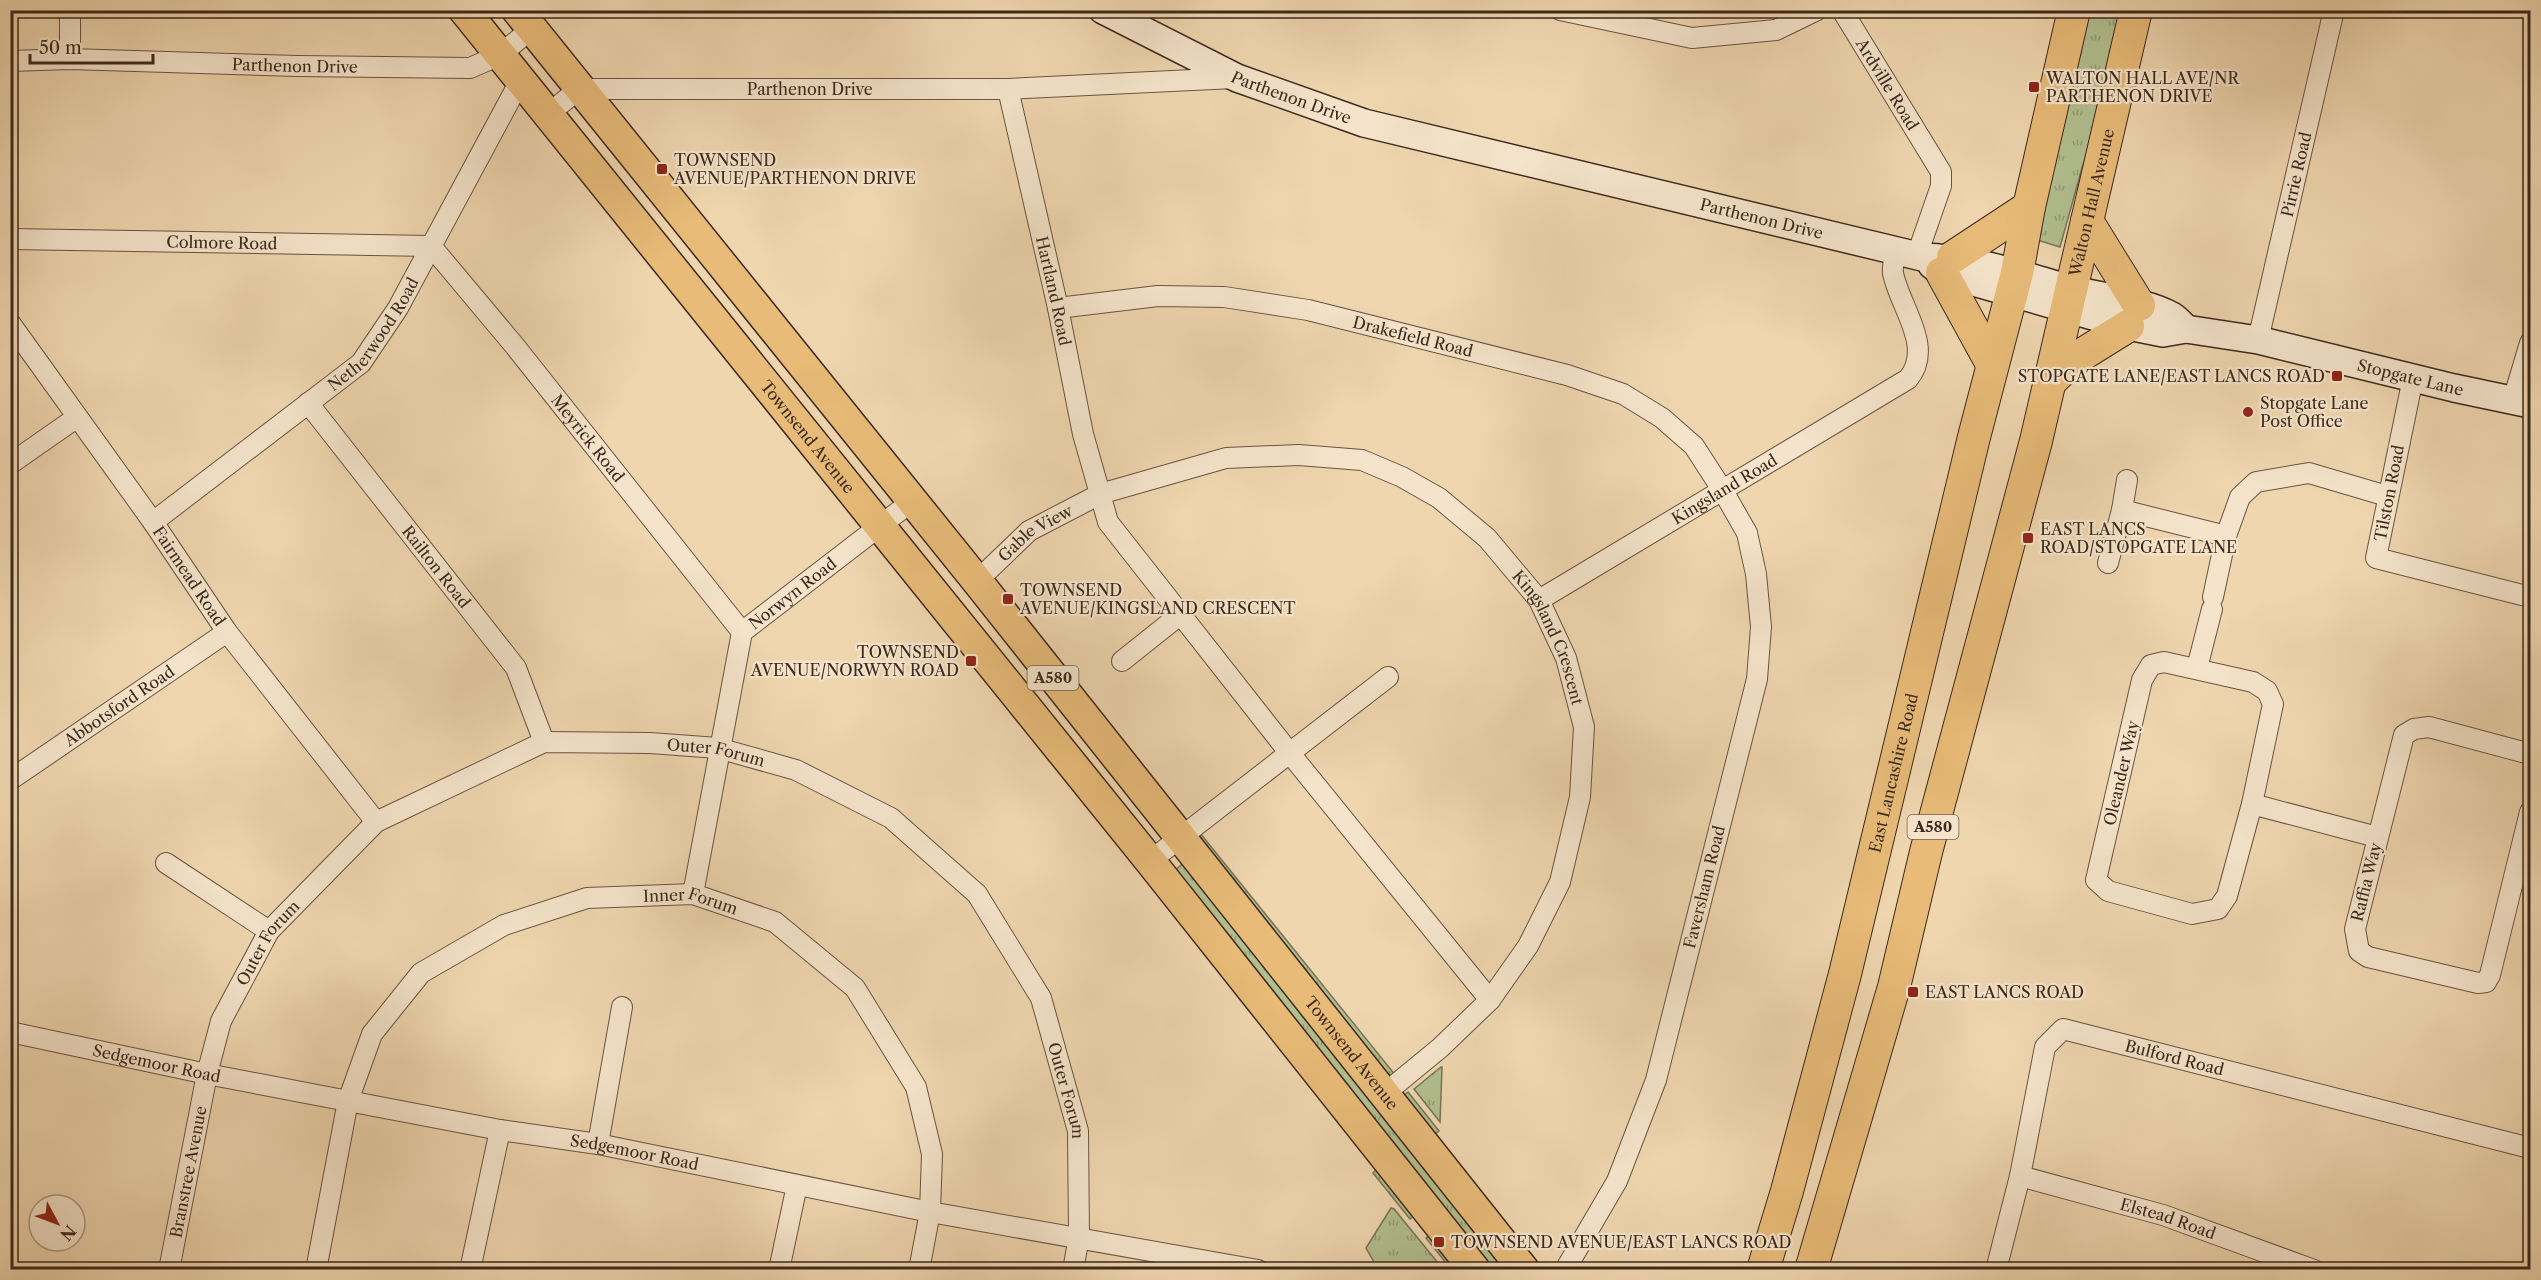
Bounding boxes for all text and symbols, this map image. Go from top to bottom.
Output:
scale bar [30,27,153,65]
street label: Ardville Road [1851,34,1923,134]
text: 50 m [39,37,82,59]
street label: Parthenon Drive [232,54,358,77]
street label: Parthenon Drive [1228,67,1354,128]
place label: WALTON HALL AVE/NR PARTHENON DRIVE [2045,68,2240,106]
street label: Parthenon Drive [747,79,873,99]
marker: WALTON HALL AVE/NR PARTHENON DRIVE [2027,80,2041,94]
street label: Walton Hall Avenue [2064,127,2118,279]
street label: Pirrie Road [2277,130,2316,219]
place label: TOWNSEND AVENUE/PARTHENON DRIVE [673,150,916,188]
marker: TOWNSEND AVENUE/PARTHENON DRIVE [655,162,669,176]
street label: Parthenon Drive [1698,194,1825,243]
street label: Colmore Road [166,232,278,253]
street label: Hartland Road [1032,234,1075,347]
street label: Netherwood Road [324,274,423,395]
street label: Drakefield Road [1351,312,1475,361]
street label: Stopgate Lane [2355,355,2465,400]
place label: STOPGATE LANE/EAST LANCS ROAD [2018,366,2325,386]
marker: STOPGATE LANE/EAST LANCS ROAD [2330,369,2344,383]
street label: Townsend Avenue [756,376,859,497]
street label: Meyrick Road [547,390,629,486]
place label: Stopgate Lane Post Office [2260,393,2369,431]
marker: Stopgate Lane Post Office [2241,405,2255,419]
street label: Tilston Road [2370,443,2408,543]
street label: Kingsland Road [1668,450,1781,528]
street label: Gable View [994,500,1076,566]
place label: EAST LANCS ROAD/STOPGATE LANE [2040,519,2237,557]
street label: Railton Road [398,521,475,612]
street label: Fairmead Road [149,522,230,630]
marker: EAST LANCS ROAD/STOPGATE LANE [2021,531,2035,545]
street label: Norwyn Road [744,553,840,633]
street label: Kingsland Crescent [1508,566,1588,707]
place label: TOWNSEND AVENUE/KINGSLAND CRESCENT [1019,580,1296,618]
marker: TOWNSEND AVENUE/KINGSLAND CRESCENT [1001,592,1015,606]
place label: TOWNSEND AVENUE/NORWYN ROAD [750,642,959,680]
marker: TOWNSEND AVENUE/NORWYN ROAD [964,654,978,668]
street label: Abbotsford Road [59,661,178,751]
road number: A580 [1028,666,1078,690]
street label: East Lancashire Road [1865,691,1922,855]
street label: Oleander Way [2099,717,2143,827]
street label: Outer Forum [666,734,767,771]
road number: A580 [1908,815,1958,839]
street label: Faversham Road [1679,823,1729,951]
street label: Raffia Way [2347,839,2386,923]
street label: Inner Forum [643,883,741,919]
street label: Outer Forum [232,896,304,989]
place label: EAST LANCS ROAD [1925,982,2084,1002]
marker: EAST LANCS ROAD [1906,985,1920,999]
street label: Townsend Avenue [1301,992,1403,1114]
street label: Bulford Road [2123,1035,2226,1080]
street label: Sedgemoor Road [91,1040,223,1086]
street label: Outer Forum [1044,1040,1088,1139]
street label: Branstree Avenue [165,1104,211,1239]
street label: Sedgemoor Road [569,1130,701,1174]
north arrow [27,1193,87,1253]
street label: Elstead Road [2118,1194,2219,1243]
text: N [56,1221,80,1245]
place label: TOWNSEND AVENUE/EAST LANCS ROAD [1451,1232,1791,1252]
marker: TOWNSEND AVENUE/EAST LANCS ROAD [1432,1235,1446,1249]

